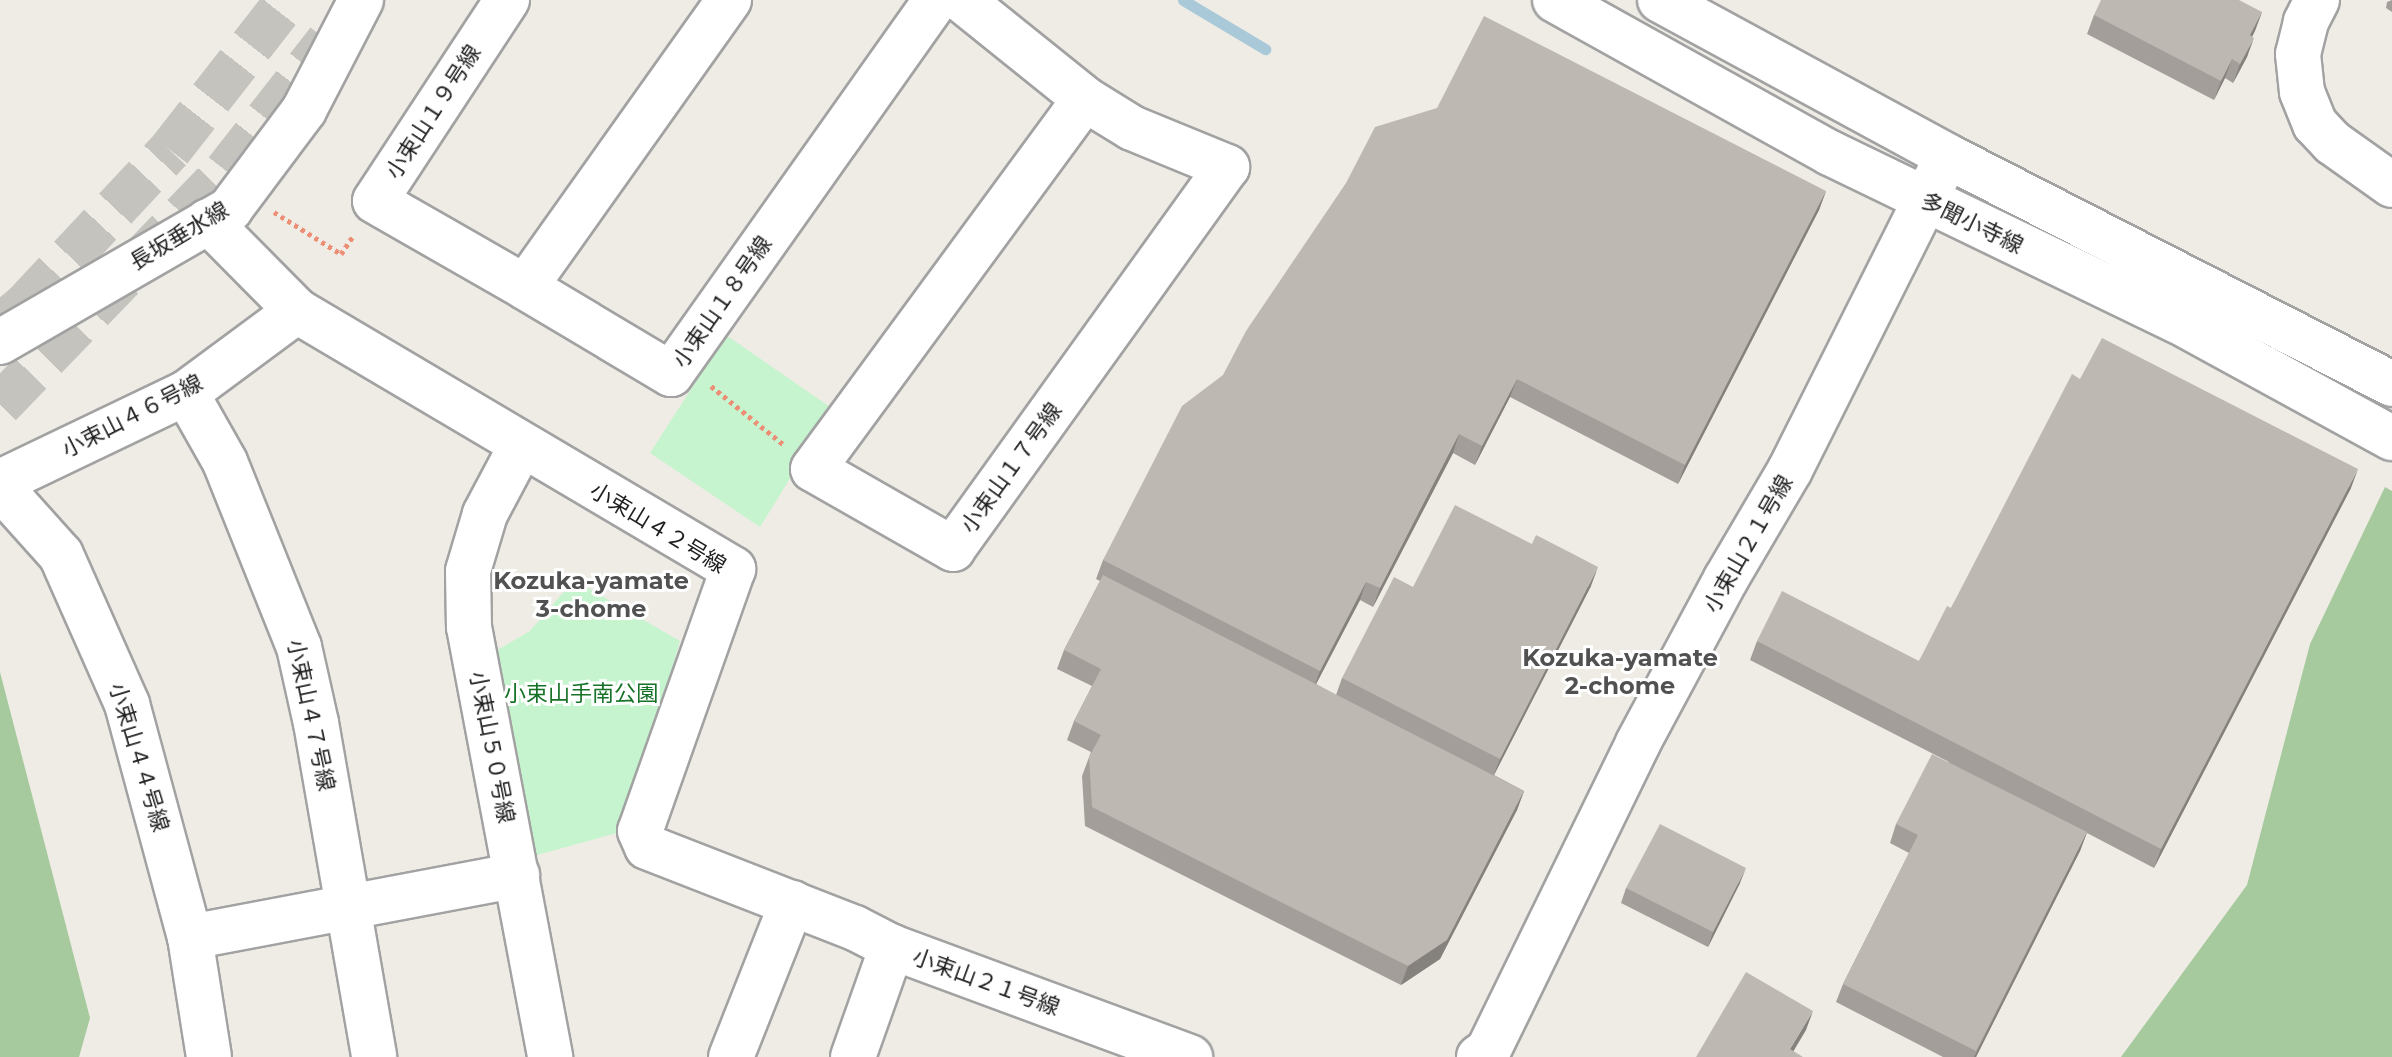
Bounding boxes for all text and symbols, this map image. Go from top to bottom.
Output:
street label: 小束山１９号線 [380,40,486,184]
street label: 多聞小寺線 [1917,187,2027,259]
street label: 長坂垂水線 [125,196,233,276]
street label: 小束山１８号線 [667,231,777,373]
street label: 小束山４６号線 [57,369,207,463]
street label: 小束山１７号線 [955,398,1067,538]
street label: 小束山２１号線 [1698,471,1798,617]
street label: 小束山４２号線 [585,477,731,579]
district label: Kozuka-yamate 3-chome [493,567,689,623]
street label: 小束山４７号線 [282,637,340,793]
district label: Kozuka-yamate 2-chome [1522,644,1718,700]
street label: 小束山５０号線 [464,669,520,825]
street label: 小束山４４号線 [104,680,174,834]
park label: 小束山手南公園 [504,681,658,707]
street label: 小束山２１号線 [909,943,1063,1021]

